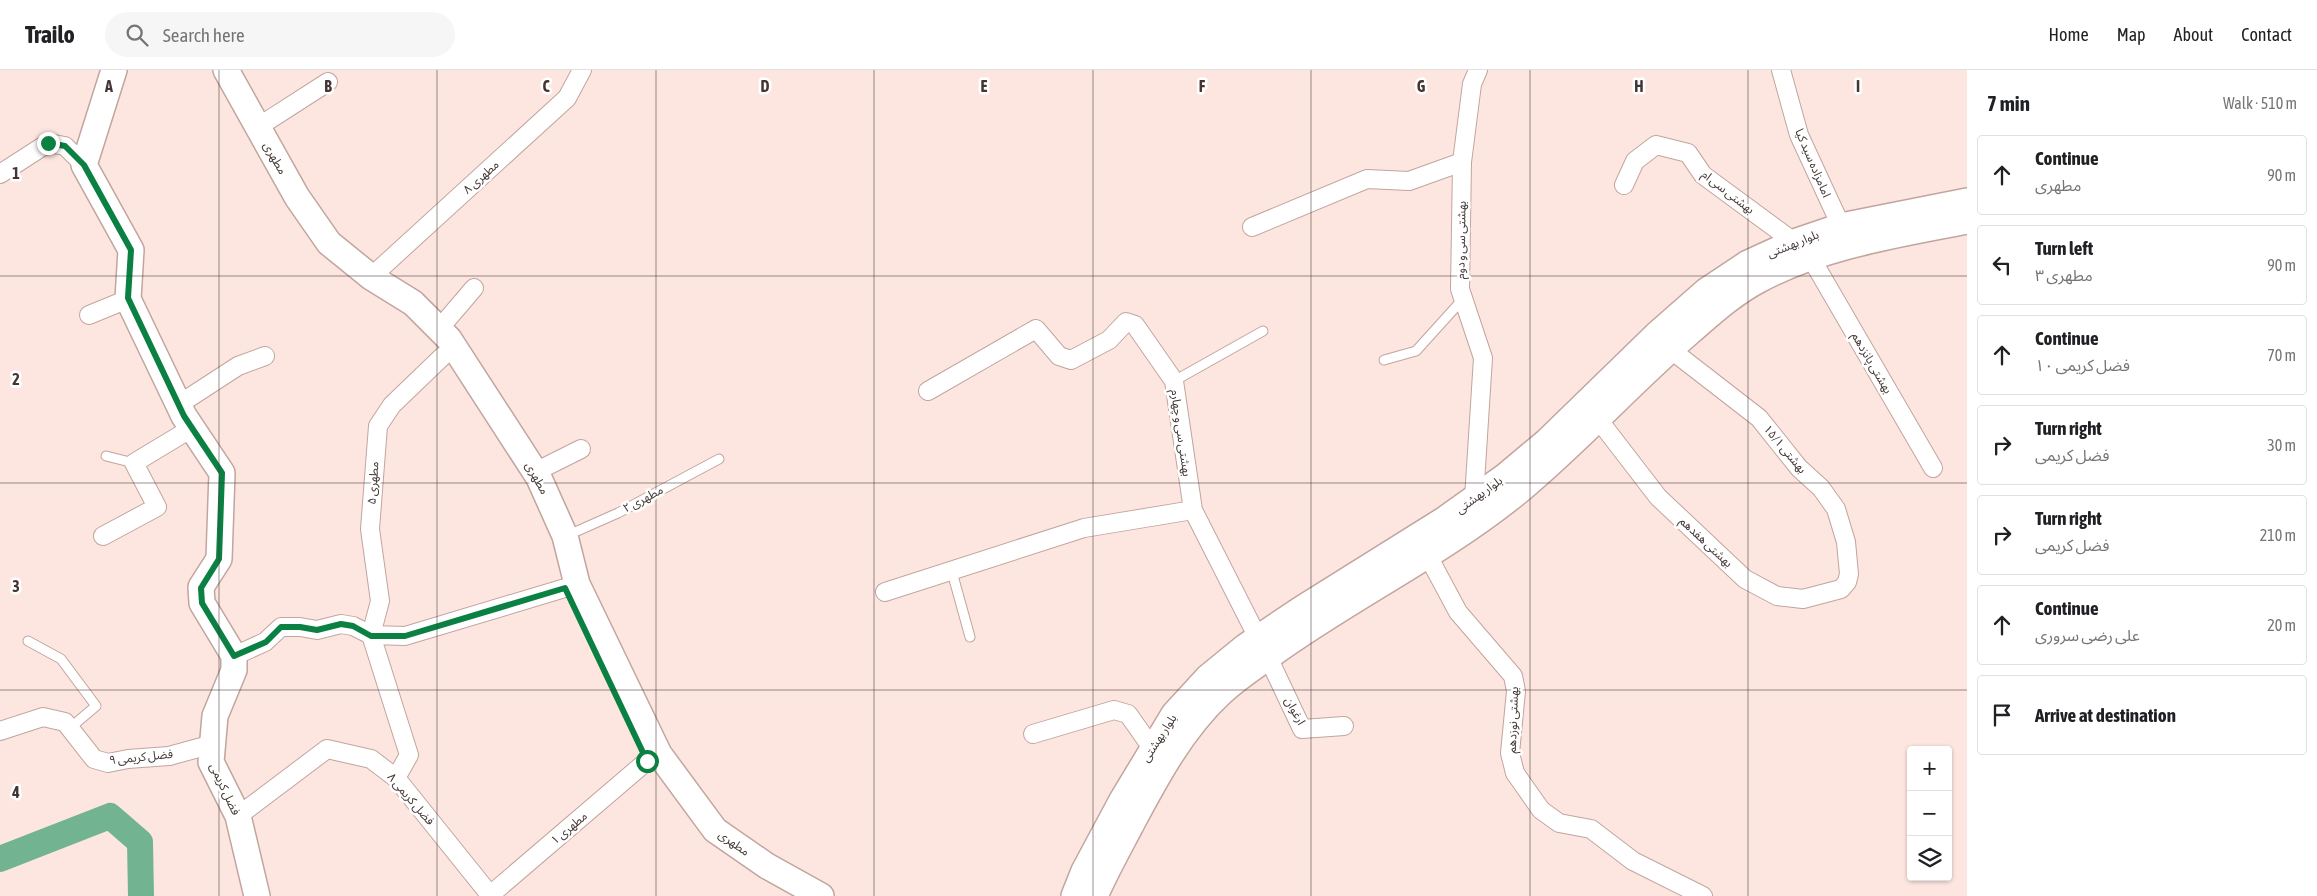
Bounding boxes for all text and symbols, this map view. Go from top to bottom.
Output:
search box [105,12,455,57]
text: Trailo [25,21,75,48]
icon: search [123,21,151,49]
text: Search here [163,24,245,46]
text: Home [2049,24,2089,45]
text: Map [2117,24,2146,45]
text: About [2174,24,2213,45]
text: Contact [2241,24,2292,45]
text: A [104,77,113,95]
text: B [324,77,332,95]
text: C [542,77,550,95]
text: D [761,77,770,95]
text: E [981,77,988,95]
text: F [1199,77,1206,95]
text: G [1417,77,1426,95]
text: H [1634,77,1644,95]
text: I [1856,77,1860,95]
text: 7 min [1987,91,2030,115]
text: Walk · 510 m [2223,94,2297,112]
street label: امامزاده سید کیا [1792,127,1834,200]
route end [37,132,60,155]
street label: مطهری [260,139,290,177]
text: Continue [2035,147,2099,169]
street label: مطهری ۸ [460,157,502,197]
icon: ahead [1988,161,2016,189]
text: 1 [12,164,20,182]
text: 90 m [2267,166,2296,184]
street label: بهشتی سی ام [1698,167,1757,218]
text: مطهری [2035,176,2081,194]
street label: بهشتی سی و دوم [1453,201,1471,279]
street label: بلوار بهشتی [1765,227,1821,261]
text: Turn left [2035,237,2093,259]
icon: left [1988,251,2016,279]
text: 90 m [2267,256,2296,274]
text: مطهری ۳ [2035,266,2093,284]
text: Continue [2035,327,2099,349]
street label: بهشتی پانزدهم [1847,330,1895,397]
icon: ahead [1988,341,2016,369]
text: 70 m [2267,346,2296,364]
text: فضل کریمی ۱۰ [2035,356,2130,374]
text: 2 [12,370,20,388]
street label: بهشتی سی و چهارم [1166,389,1194,478]
text: Turn right [2035,417,2102,439]
street label: ۱۵/۱ بهشتی [1761,422,1809,476]
icon: right [1988,431,2016,459]
text: 30 m [2267,436,2296,454]
text: فضل کریمی [2035,446,2109,464]
street label: مطهری [522,459,552,497]
street label: مطهری ۵ [365,461,381,505]
street label: بلوار بهشتی [1453,473,1505,517]
street label: مطهری ۲ [621,483,665,515]
text: Turn right [2035,507,2102,529]
street label: بهشتی هفدهم [1675,514,1735,572]
icon: right [1988,521,2016,549]
text: 210 m [2260,526,2296,544]
text: فضل کریمی [2035,536,2109,554]
text: 3 [12,577,20,595]
text: Continue [2035,597,2099,619]
icon: ahead [1988,611,2016,639]
text: 20 m [2267,616,2296,634]
text: علی رضی سروری [2035,626,2140,644]
street label: بهشتی نوزدهم [1505,686,1523,754]
street label: ارغوان [1282,695,1308,728]
icon: arrive [1988,701,2016,729]
text: Arrive at destination [2035,704,2176,726]
street label: بلوار بهشتی [1138,711,1180,765]
map controls [1907,746,1952,881]
button: + [1907,746,1952,791]
street label: فضل کریمی ۹ [108,747,174,767]
route start [636,750,659,773]
street label: فضل کریمی [207,761,243,817]
street label: فضل کریمی ۸ [385,770,437,828]
text: 4 [11,783,20,801]
button: − [1907,791,1952,836]
street label: مطهری ۱ [548,809,590,847]
street label: مطهری [716,827,752,859]
button: layers [1907,836,1952,881]

